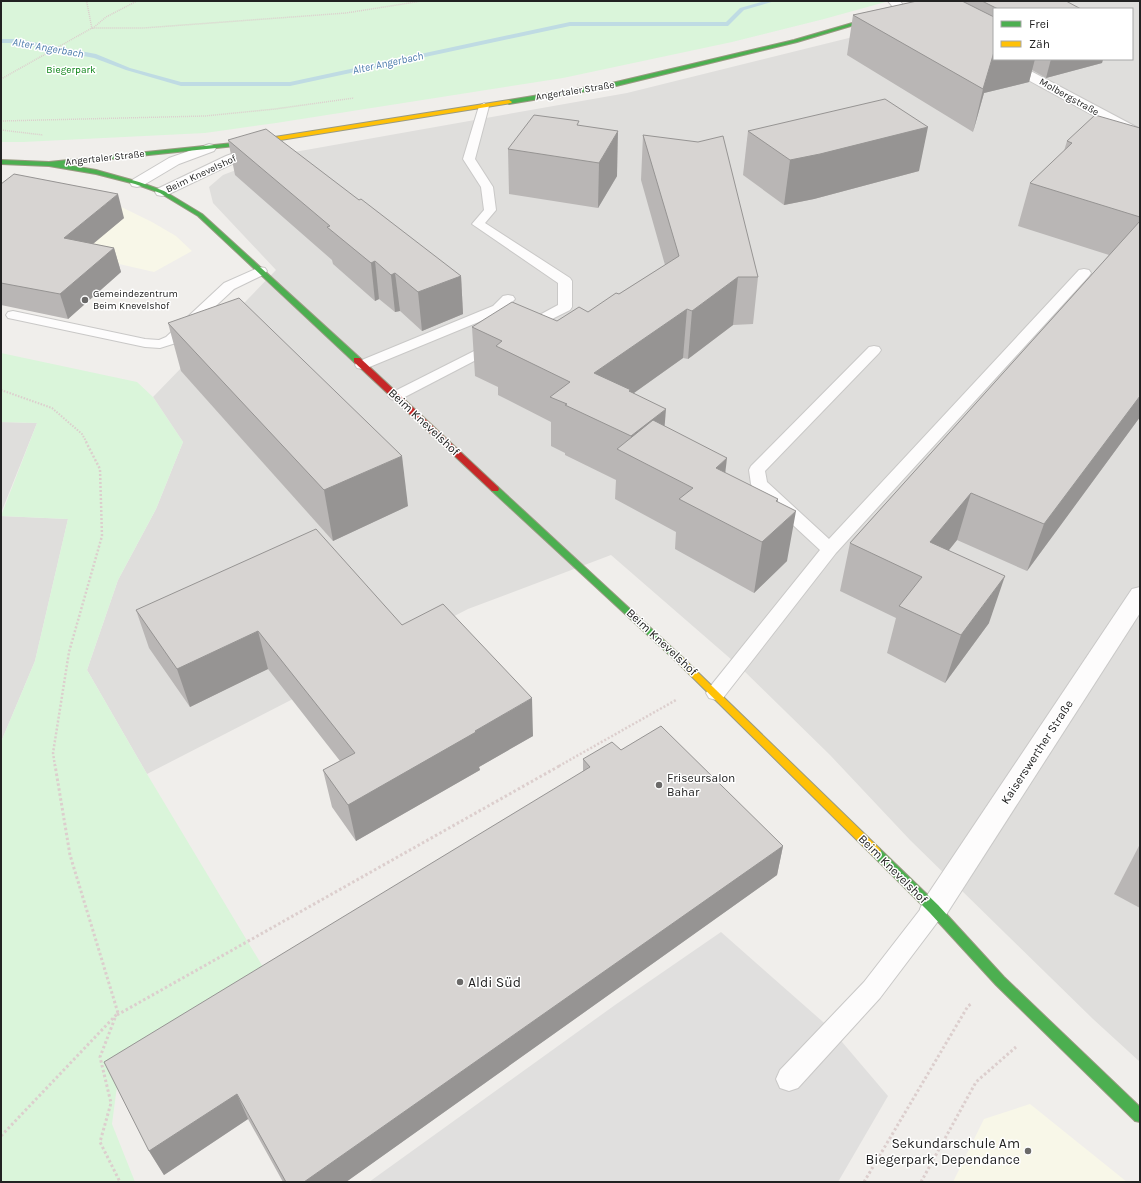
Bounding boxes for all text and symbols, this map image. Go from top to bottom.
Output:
legend [993,8,1133,60]
text: Frei [1029,17,1049,31]
water label: Alter Angerbach [11,35,85,61]
text: Zäh [1029,37,1050,51]
water label: Alter Angerbach [351,49,425,77]
park label: Biegerpark [46,64,96,76]
street label: Molbergstraße [1037,76,1101,118]
street label: Angertaler Straße [535,79,615,103]
street label: Angertaler Straße [65,148,145,168]
street label: Beim Knevelshof [164,152,239,196]
place label: Gemeindezentrum Beim Knevelshof [93,288,178,312]
marker: Gemeindezentrum Beim Knevelshof [80,295,90,305]
street label: Beim Knevelshof [386,386,463,459]
street label: Beim Knevelshof [624,606,701,679]
street label: Kaiserswerther Straße [998,697,1076,807]
place label: Friseursalon Bahar [667,771,735,799]
marker: Friseursalon Bahar [654,780,664,790]
street label: Beim Knevelshof [856,832,931,907]
place label: Aldi Süd [468,974,521,991]
marker: Aldi Süd [455,977,465,987]
place label: Sekundarschule Am Biegerpark, Dependance [866,1135,1020,1168]
marker: Sekundarschule Am Biegerpark, Dependance [1023,1146,1033,1156]

